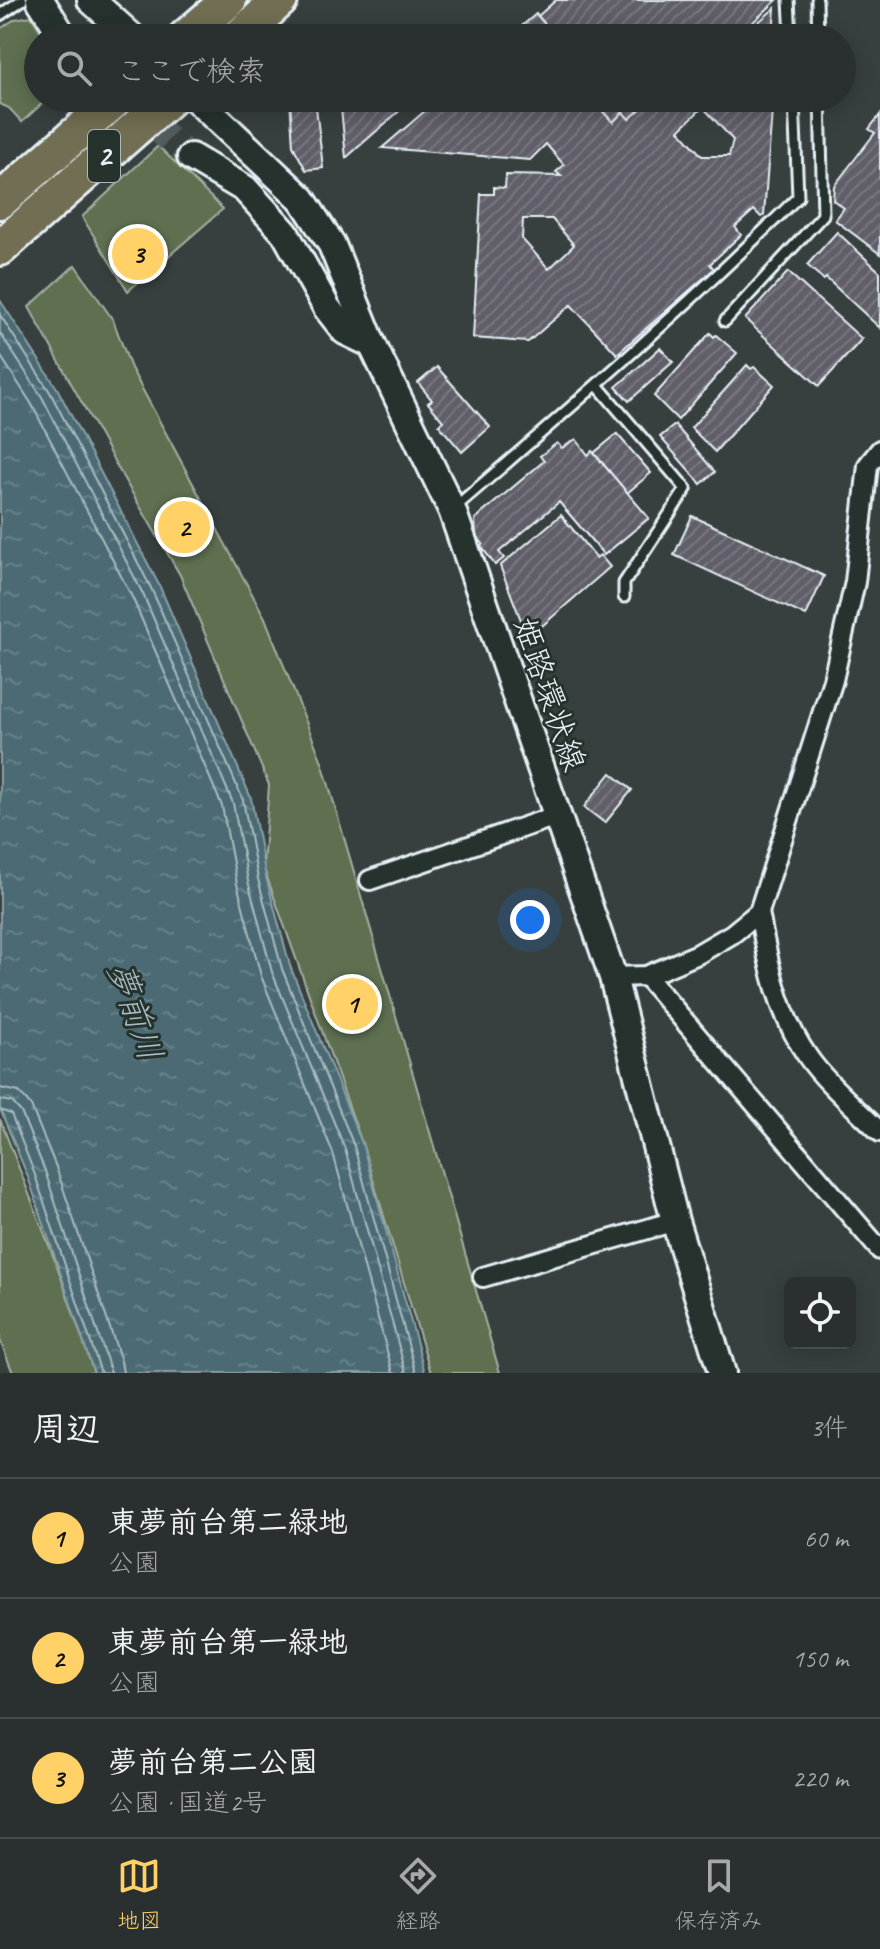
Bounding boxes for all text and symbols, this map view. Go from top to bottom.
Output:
search box [24,24,856,112]
icon: search [52,46,96,90]
text: ここで検索 [116,52,266,90]
road number: 2 [88,130,120,182]
pin: 3 [112,224,164,284]
pin: 2 [158,497,210,557]
street label: 姫路環状線 [504,612,595,776]
your location [510,900,550,940]
water label: 夢前川 [99,956,172,1066]
pin: 1 [326,974,378,1034]
map controls [784,1277,856,1349]
button: locate [784,1277,856,1349]
text: 周辺 [32,1407,100,1450]
text: 3件 [810,1411,848,1444]
text: 東夢前台第二緑地 [108,1503,348,1541]
text: 1 [52,1522,64,1555]
text: 60 m [804,1522,848,1555]
text: 公園 [108,1546,160,1579]
text: 東夢前台第一緑地 [108,1623,348,1661]
text: 2 [52,1642,64,1675]
text: 150 m [792,1642,848,1675]
text: 公園 [108,1666,160,1699]
text: 夢前台第二公園 [108,1743,318,1781]
text: 3 [52,1762,64,1795]
text: 220 m [792,1762,848,1795]
text: 公園 · 国道2号 [108,1786,267,1819]
tab: 地図 [117,1854,161,1935]
tab: 経路 [396,1854,440,1935]
tab: 保存済み [675,1854,763,1935]

